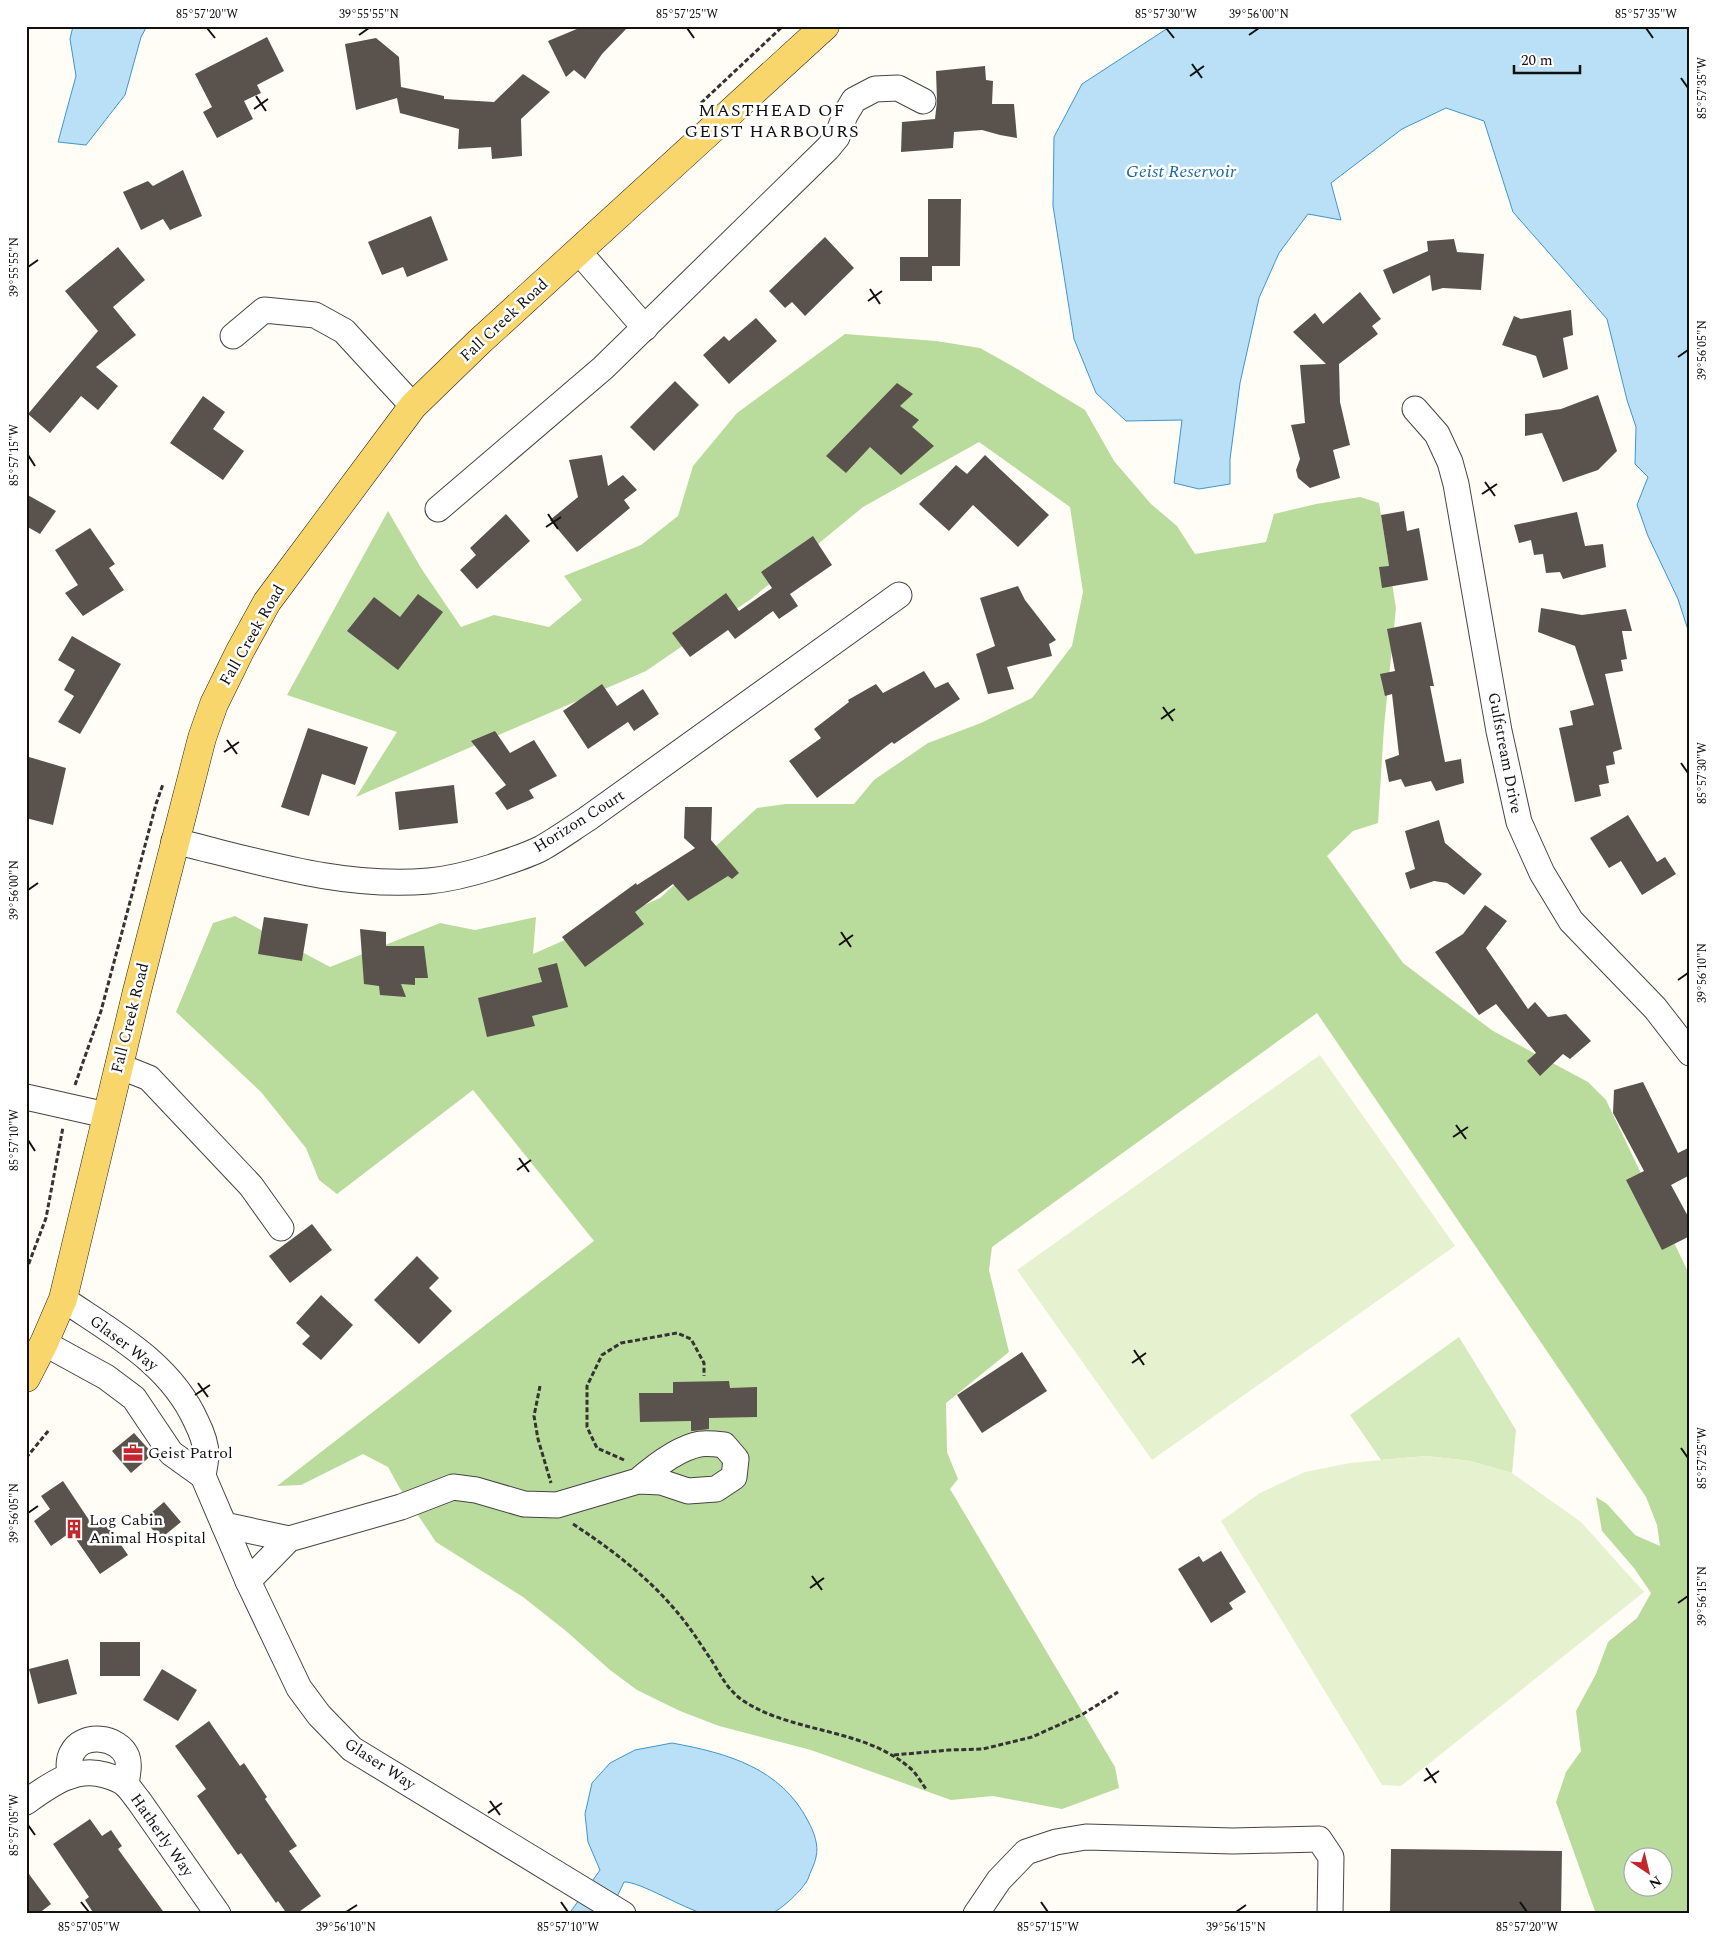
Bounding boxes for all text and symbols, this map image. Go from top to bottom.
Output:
text: 85°57'20"W [176,5,238,24]
text: 39°55'55"N [339,5,399,24]
text: 85°57'25"W [656,5,718,24]
text: 85°57'30"W [1135,5,1197,24]
text: 39°56'00"N [1229,5,1289,24]
text: 85°57'35"W [1615,5,1677,24]
scale bar [1514,42,1580,74]
text: 20 m [1521,49,1553,72]
text: 85°57'35"W [1693,57,1712,119]
district label: MASTHEAD OF GEIST HARBOURS [685,97,859,145]
water label: Geist Reservoir [1126,158,1237,185]
text: 39°55'55"N [5,237,24,297]
street label: Fall Creek Road [454,273,554,367]
text: 39°56'05"N [1693,320,1712,380]
text: 85°57'15"W [5,424,24,486]
street label: Fall Creek Road [213,580,291,690]
street label: Gulfstream Drive [1481,690,1529,816]
text: 85°57'30"W [1693,742,1712,804]
street label: Horizon Court [529,783,630,859]
text: 39°56'00"N [5,860,24,920]
text: 39°56'10"N [1693,943,1712,1003]
street label: Fall Creek Road [105,960,155,1076]
text: 85°57'10"W [5,1109,24,1171]
street label: Glaser Way [85,1309,164,1378]
text: 85°57'25"W [1693,1427,1712,1489]
place label: Geist Patrol [148,1441,233,1465]
office icon: Geist Patrol [122,1442,144,1464]
text: 39°56'05"N [5,1483,24,1543]
place label: Log Cabin Animal Hospital [89,1508,206,1550]
building icon: Log Cabin Animal Hospital [63,1518,85,1540]
text: 39°56'15"N [1693,1566,1712,1626]
street label: Glaser Way [340,1732,421,1797]
street label: Hatherly Way [124,1788,200,1883]
text: 85°57'05"W [5,1794,24,1856]
north arrow [1624,1848,1674,1898]
text: N [1644,1870,1666,1894]
text: 85°57'05"W [58,1918,120,1937]
text: 39°56'10"N [316,1918,376,1937]
text: 85°57'10"W [537,1918,599,1937]
text: 85°57'15"W [1017,1918,1079,1937]
text: 39°56'15"N [1206,1918,1266,1937]
text: 85°57'20"W [1496,1918,1558,1937]

